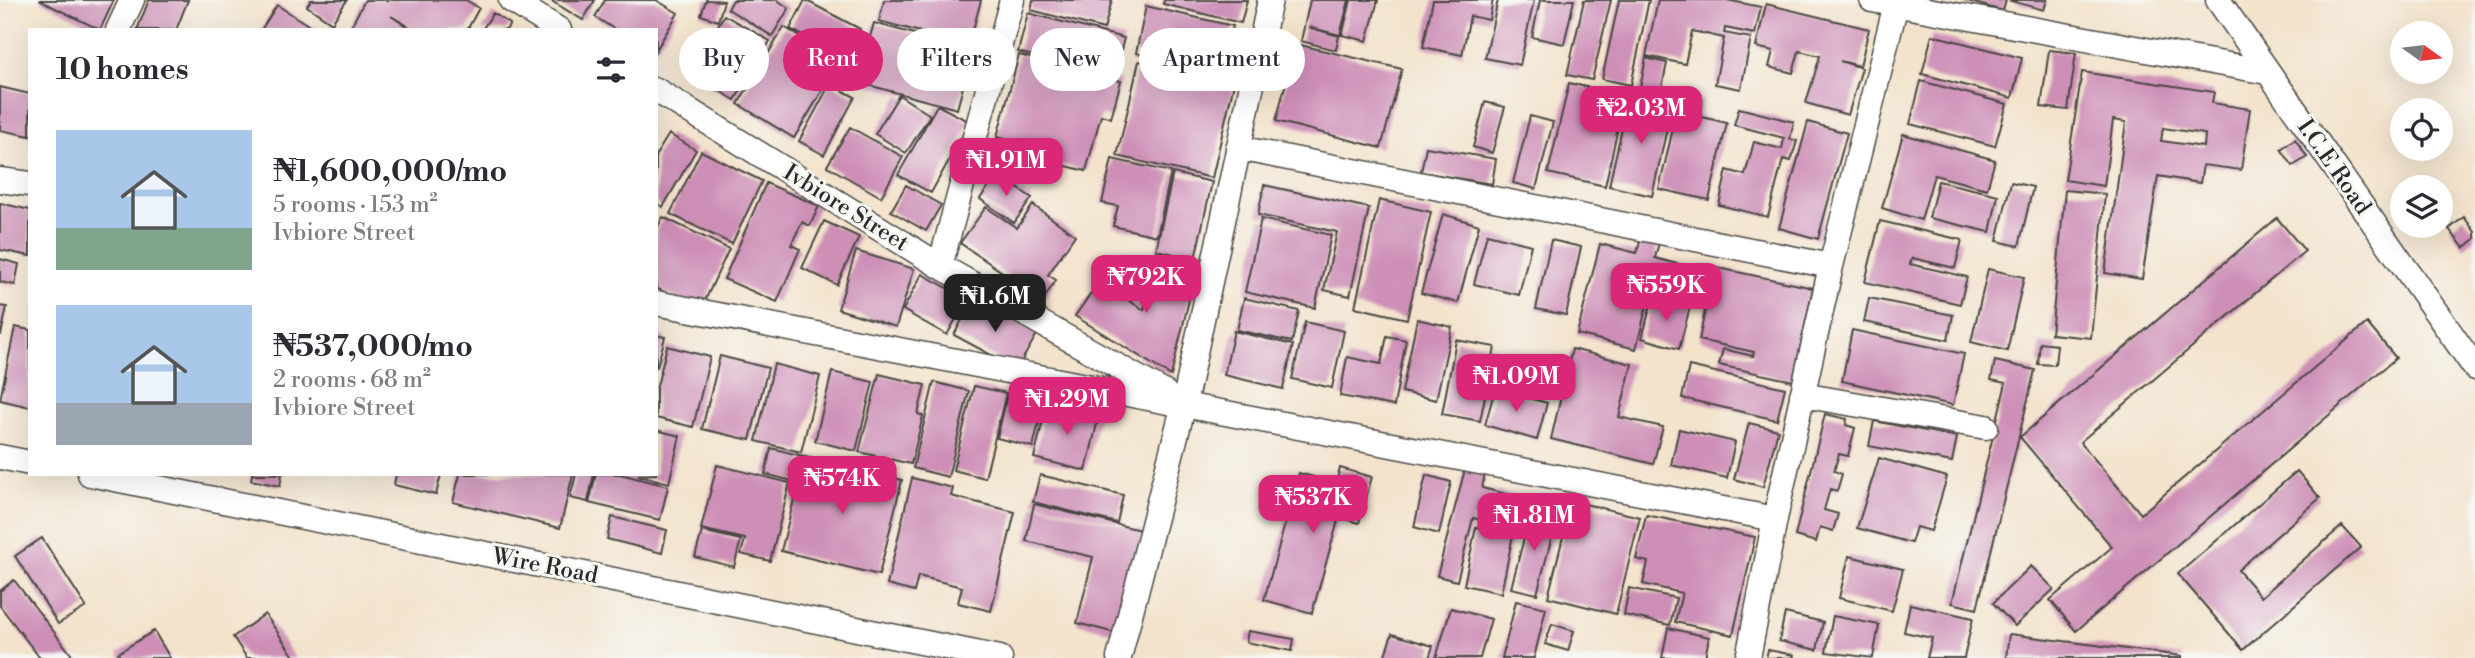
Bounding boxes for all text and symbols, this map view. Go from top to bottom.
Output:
north arrow [2390,21,2454,84]
map controls [2390,21,2453,238]
chip: Buy [679,28,769,91]
chip: Rent [783,28,883,91]
chip: Filters [897,28,1016,91]
chip: New [1030,28,1125,91]
chip: Apartment [1139,28,1305,91]
text: 10 homes [56,51,189,89]
icon: filters [592,51,630,89]
pin: ₦2.03M [1584,86,1698,146]
text: ₦2.03M [1596,95,1686,123]
button: locate [2390,98,2453,161]
street label: I.C.E Road [2291,114,2377,220]
pin: ₦1.91M [949,138,1063,198]
text: ₦1.91M [966,147,1046,175]
text: ₦1,600,000/mo [273,153,507,191]
icon: home [112,158,196,242]
street label: Ivbiore Street [778,158,914,258]
button: layers [2390,175,2453,238]
text: 5 rooms · 153 m² [273,191,438,219]
text: Ivbiore Street [273,219,415,247]
pin: ₦792K [1097,256,1195,315]
text: ₦792K [1107,264,1185,292]
pin: ₦559K [1617,264,1715,323]
text: ₦559K [1627,272,1705,300]
pin: ₦1.6M [946,274,1044,334]
text: ₦1.6M [960,283,1030,311]
text: ₦537,000/mo [273,328,473,366]
icon: home [112,333,196,417]
pin: ₦1.09M [1459,354,1573,414]
text: ₦1.09M [1472,363,1560,391]
text: 2 rooms · 68 m² [273,366,431,394]
pin: ₦1.29M [1010,378,1124,437]
text: ₦1.29M [1025,386,1109,414]
text: Ivbiore Street [273,394,415,422]
pin: ₦574K [793,456,891,516]
text: ₦574K [804,465,880,493]
pin: ₦537K [1264,476,1362,535]
text: ₦537K [1275,484,1351,512]
pin: ₦1.81M [1477,494,1591,553]
text: ₦1.81M [1493,502,1575,530]
street label: Wire Road [489,542,600,590]

